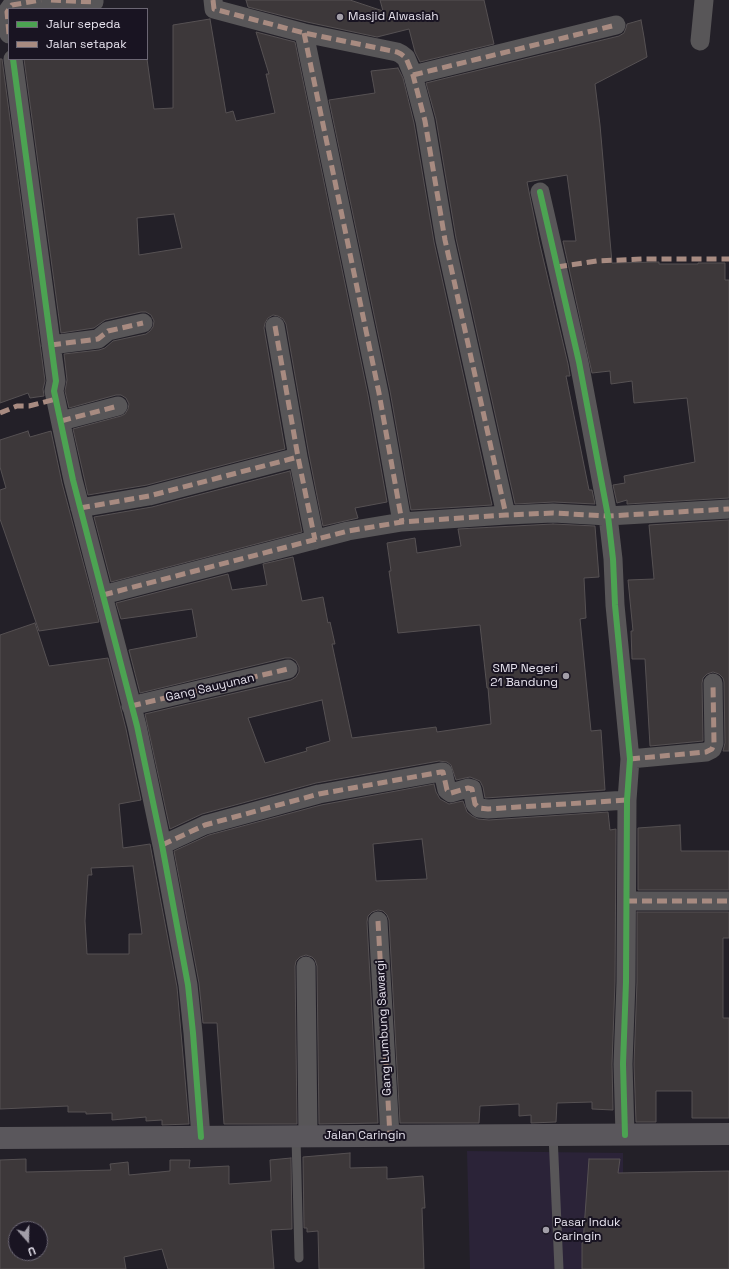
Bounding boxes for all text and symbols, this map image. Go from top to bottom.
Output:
legend [8,8,148,60]
place label: Masjid Alwasiah [348,10,439,24]
marker: Masjid Alwasiah [335,12,345,22]
text: Jalur sepeda [46,16,121,32]
text: Jalan setapak [46,36,127,52]
place label: SMP Negeri 21 Bandung [490,662,558,690]
street label: Gang Sauyunan [164,671,256,705]
marker: SMP Negeri 21 Bandung [561,671,571,681]
street label: Gang Lumbung Sawargi [373,960,395,1096]
street label: Jalan Caringin [324,1129,406,1143]
place label: Pasar Induk Caringin [554,1216,621,1244]
north arrow [8,1221,48,1261]
marker: Pasar Induk Caringin [541,1225,551,1235]
text: U [26,1243,38,1259]

